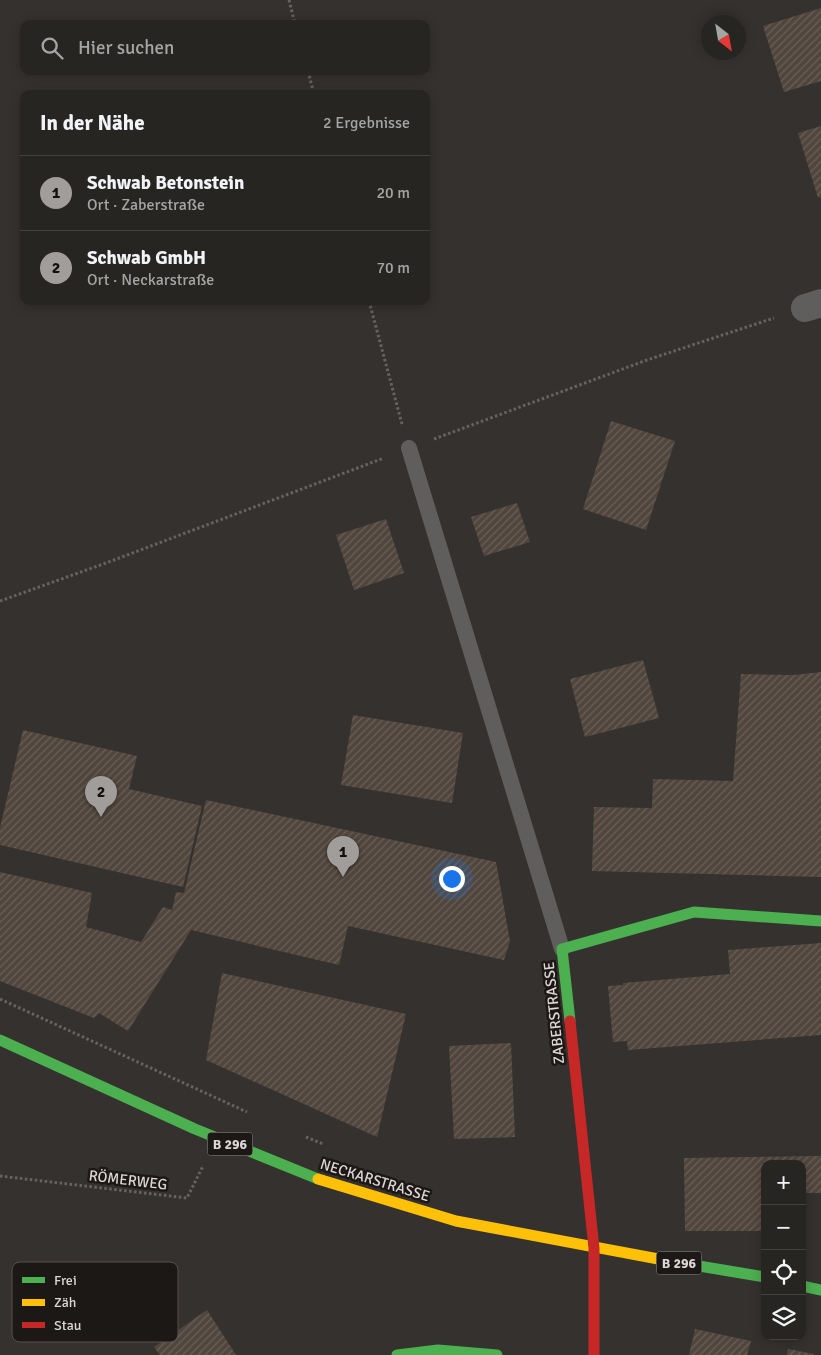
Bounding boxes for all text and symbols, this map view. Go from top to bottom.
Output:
north arrow [701,15,746,60]
search box [20,20,430,75]
icon: search [38,34,66,62]
text: Hier suchen [78,36,174,60]
text: In der Nähe [40,110,145,136]
text: 2 Ergebnisse [323,113,410,133]
text: Schwab Betonstein [87,171,244,195]
text: 1 [52,183,60,203]
text: 20 m [376,183,410,203]
text: Ort · Zaberstraße [87,195,205,215]
text: Schwab GmbH [87,246,206,270]
text: 2 [52,258,60,278]
text: 70 m [376,258,410,278]
text: Ort · Neckarstraße [87,270,214,290]
pin: 2 [85,776,117,817]
pin: 1 [327,836,359,877]
your location [439,866,465,892]
street label: ZABERSTRASSE [540,961,568,1065]
road number: B 296 [208,1132,252,1156]
street label: NECKARSTRASSE [318,1155,432,1205]
map controls [761,1160,806,1340]
button: + [761,1160,806,1205]
street label: RÖMERWEG [88,1166,168,1194]
button: − [761,1205,806,1250]
button: locate [761,1250,806,1295]
road number: B 296 [656,1252,702,1274]
legend [12,1262,178,1342]
text: Frei [54,1272,77,1289]
text: Zäh [54,1294,76,1311]
button: layers [761,1295,806,1340]
text: Stau [54,1317,81,1334]

